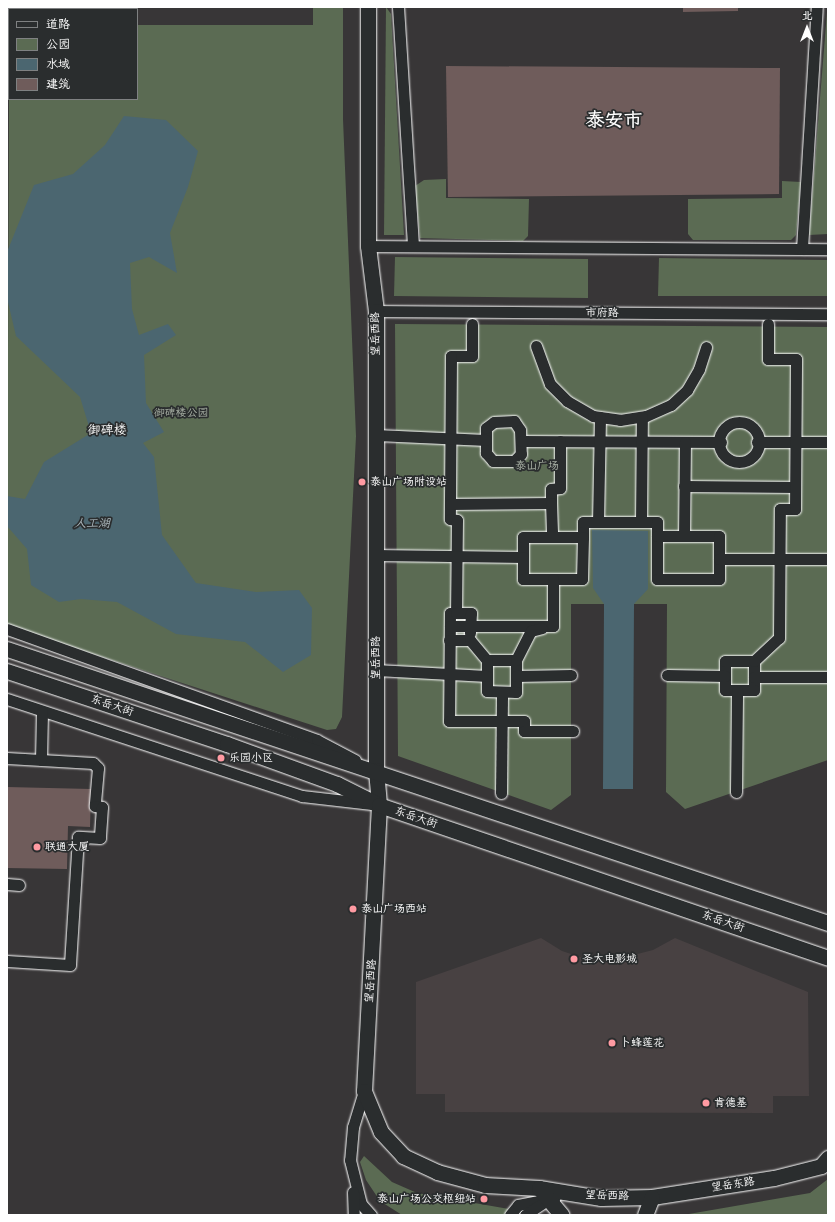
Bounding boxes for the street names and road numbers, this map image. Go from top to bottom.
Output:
street label: 市府路 [586,306,618,320]
street label: 望岳西路 [369,312,383,356]
street label: 望岳西路 [369,636,383,680]
street label: 东岳大街 [89,693,135,719]
street label: 东岳大街 [393,805,439,831]
street label: 东岳大街 [700,909,746,935]
street label: 望岳西路 [363,959,379,1003]
street label: 望岳东路 [710,1175,756,1195]
street label: 望岳西路 [585,1189,629,1203]

